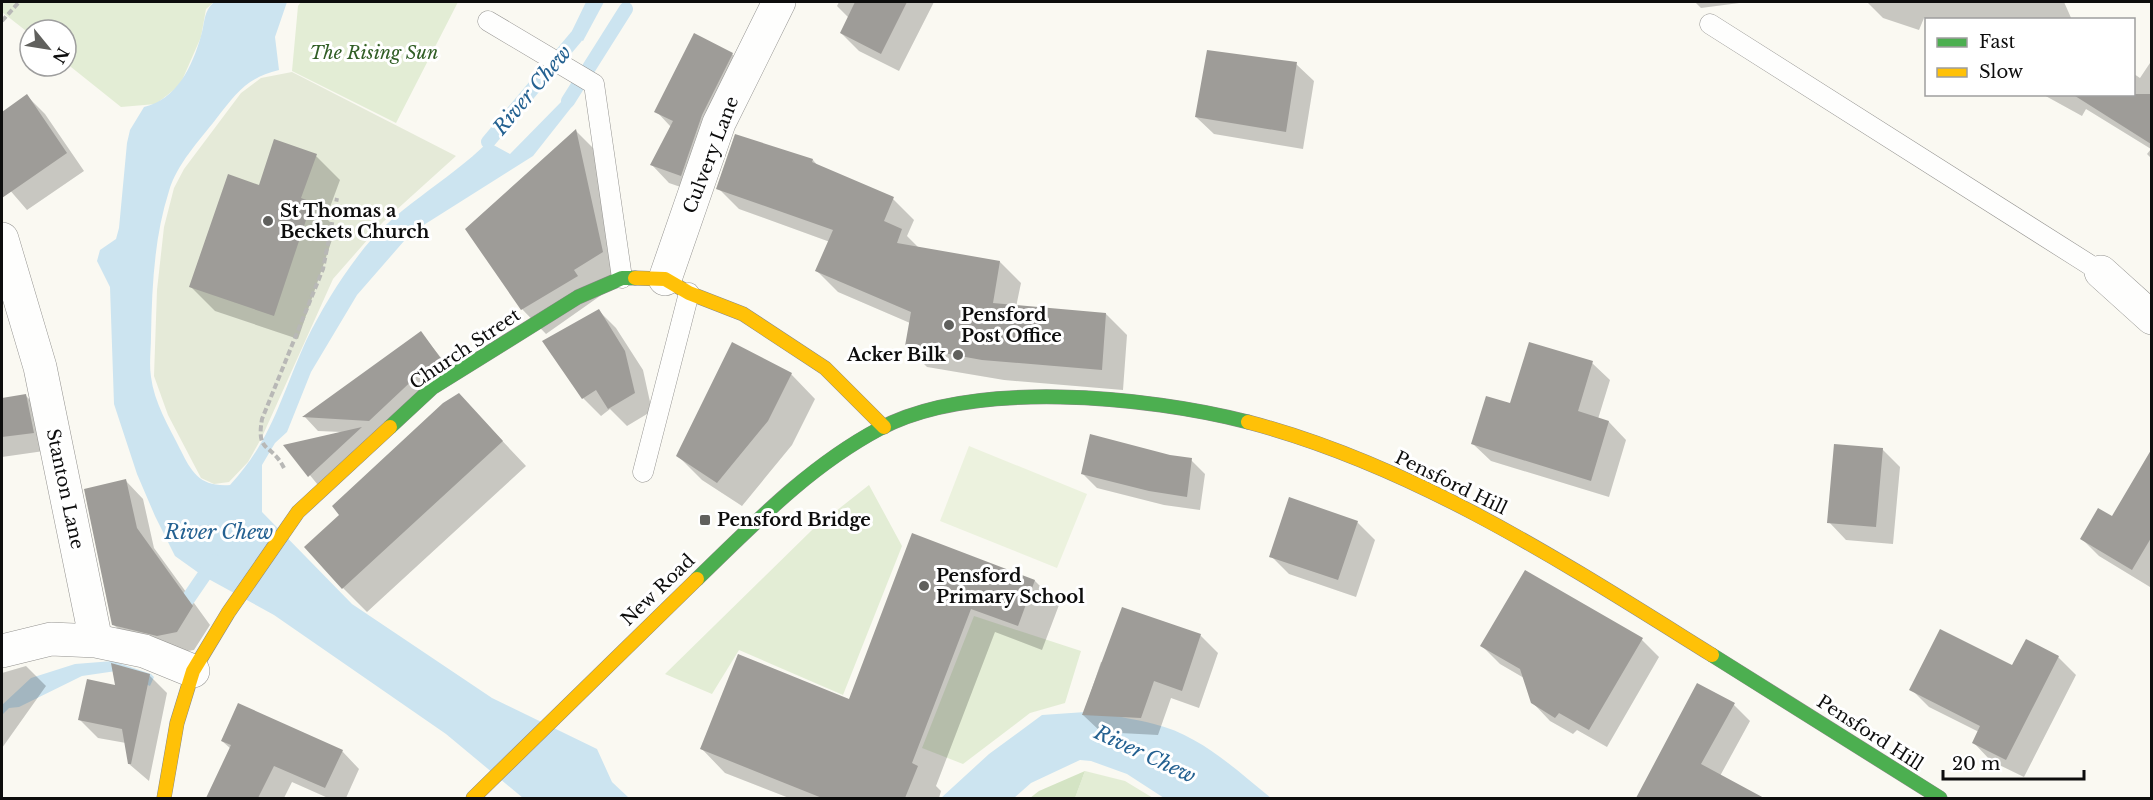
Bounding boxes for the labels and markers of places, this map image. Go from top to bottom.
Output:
place label: St Thomas a Beckets Church [280,200,430,243]
marker: St Thomas a Beckets Church [261,214,275,228]
place label: Pensford Post Office [961,304,1062,347]
marker: Pensford Post Office [942,318,956,332]
place label: Acker Bilk [846,344,947,366]
marker: Acker Bilk [951,348,965,362]
place label: Pensford Bridge [717,509,871,531]
marker: Pensford Bridge [698,513,712,527]
place label: Pensford Primary School [936,565,1085,608]
marker: Pensford Primary School [917,579,931,593]

